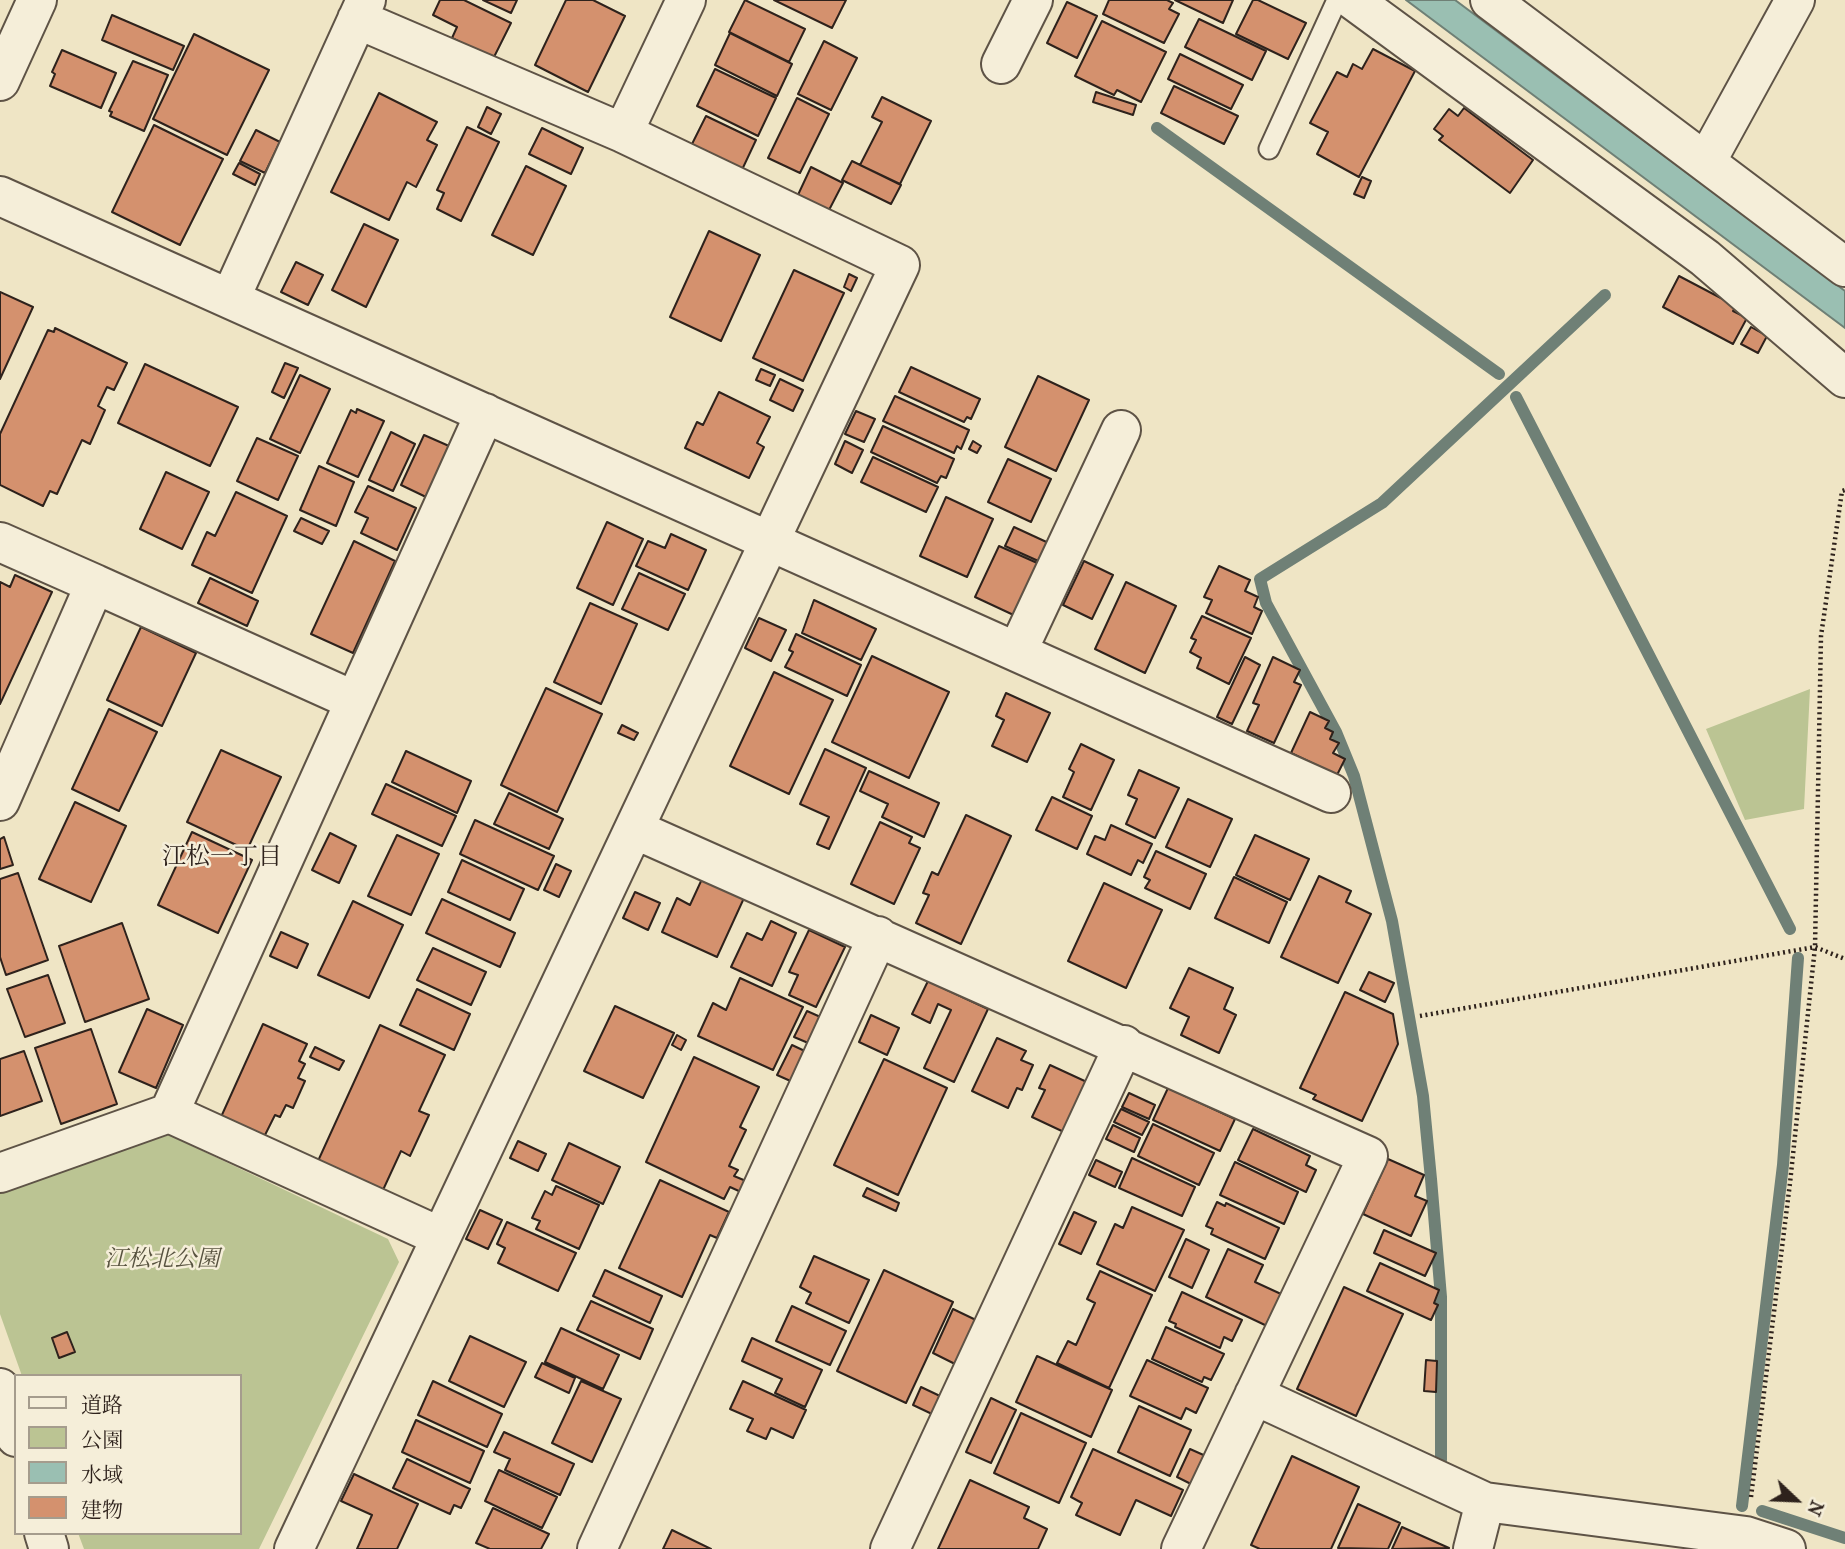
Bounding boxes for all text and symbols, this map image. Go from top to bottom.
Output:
district label: 江松一丁目 [162,844,282,872]
park label: 江松北公園 [105,1246,219,1274]
legend [14,1374,242,1535]
text: 道路 [81,1393,123,1417]
text: 公園 [81,1428,123,1452]
text: 水域 [81,1463,123,1487]
north arrow [1761,1465,1831,1535]
text: N [1802,1497,1828,1519]
text: 建物 [81,1498,123,1522]

